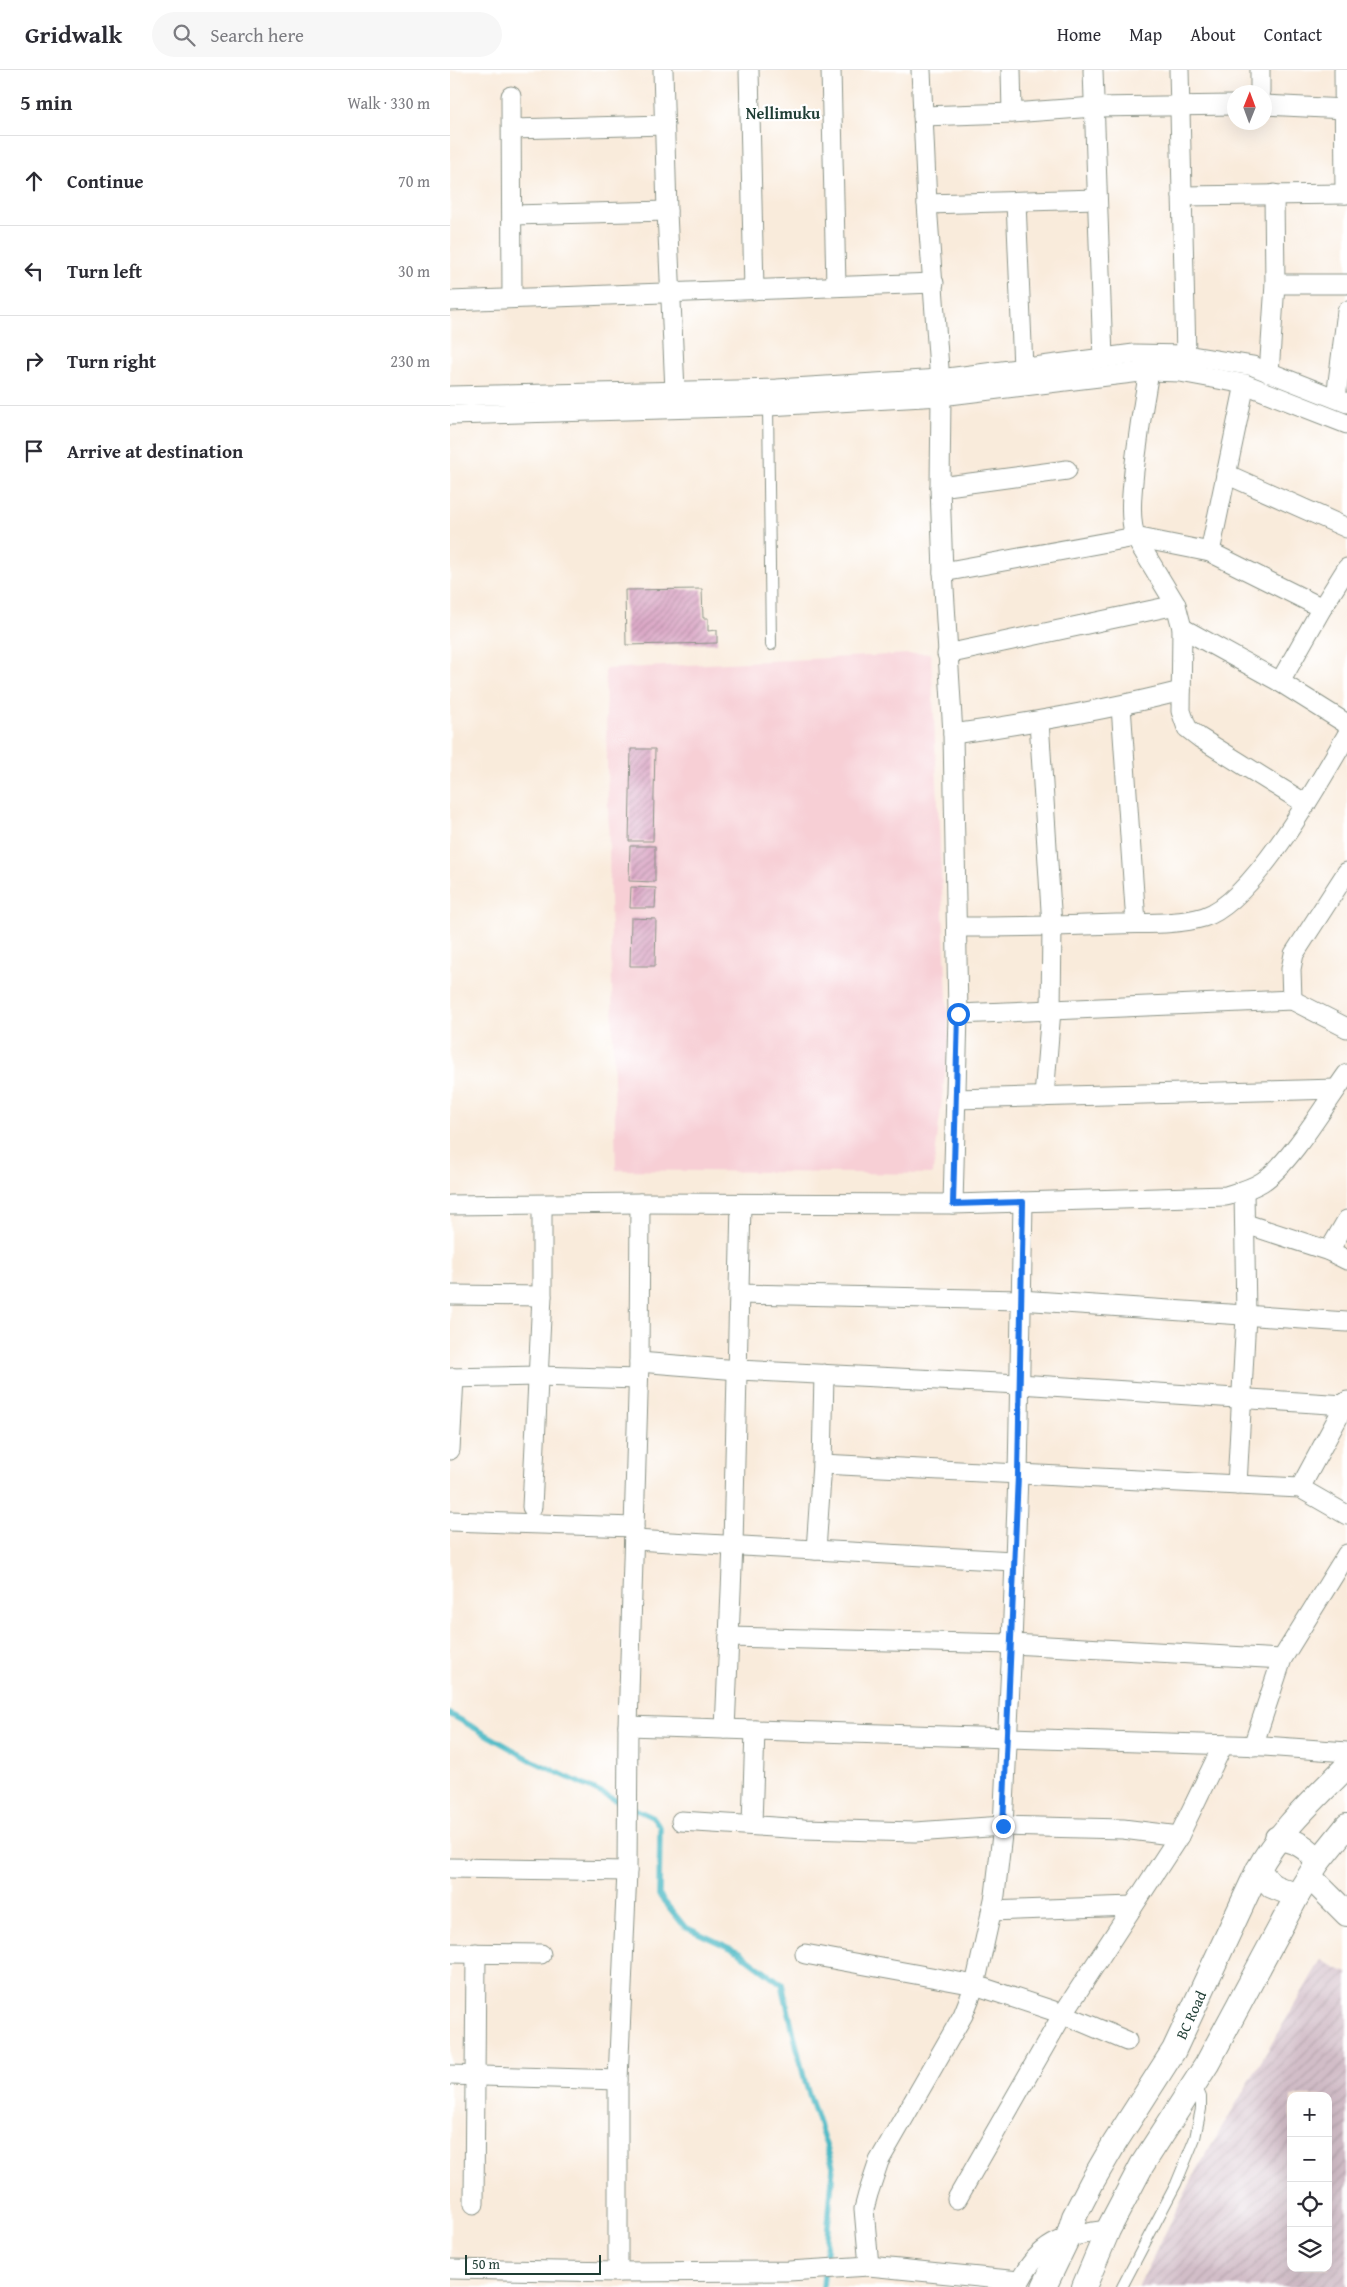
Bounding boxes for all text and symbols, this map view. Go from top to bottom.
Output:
search box [152,12,502,57]
text: Gridwalk [25,17,122,52]
icon: search [170,21,198,49]
text: Search here [210,21,304,49]
text: Home [1057,21,1101,48]
text: Map [1129,21,1162,48]
text: About [1190,21,1236,48]
text: Contact [1264,21,1322,48]
north arrow [1227,85,1272,130]
text: 5 min [20,87,72,118]
text: Walk · 330 m [347,91,430,115]
district label: Nellimuku [746,101,821,125]
icon: ahead [20,167,48,195]
text: Continue [67,167,144,195]
text: 70 m [398,169,430,193]
icon: left [20,257,48,285]
text: Turn left [67,257,142,285]
text: 30 m [398,259,430,283]
icon: right [20,347,48,375]
text: Turn right [67,347,156,375]
text: 230 m [390,349,430,373]
icon: arrive [20,437,48,465]
text: Arrive at destination [67,437,243,465]
route start [947,1003,970,1026]
route end [992,1815,1015,1838]
street label: BC Road [1170,1987,1211,2042]
map controls [1287,2092,1332,2272]
button: + [1287,2092,1332,2137]
button: − [1287,2137,1332,2182]
button: locate [1287,2182,1332,2227]
button: layers [1287,2227,1332,2272]
scale bar [465,2252,601,2275]
text: 50 m [472,2254,500,2274]

